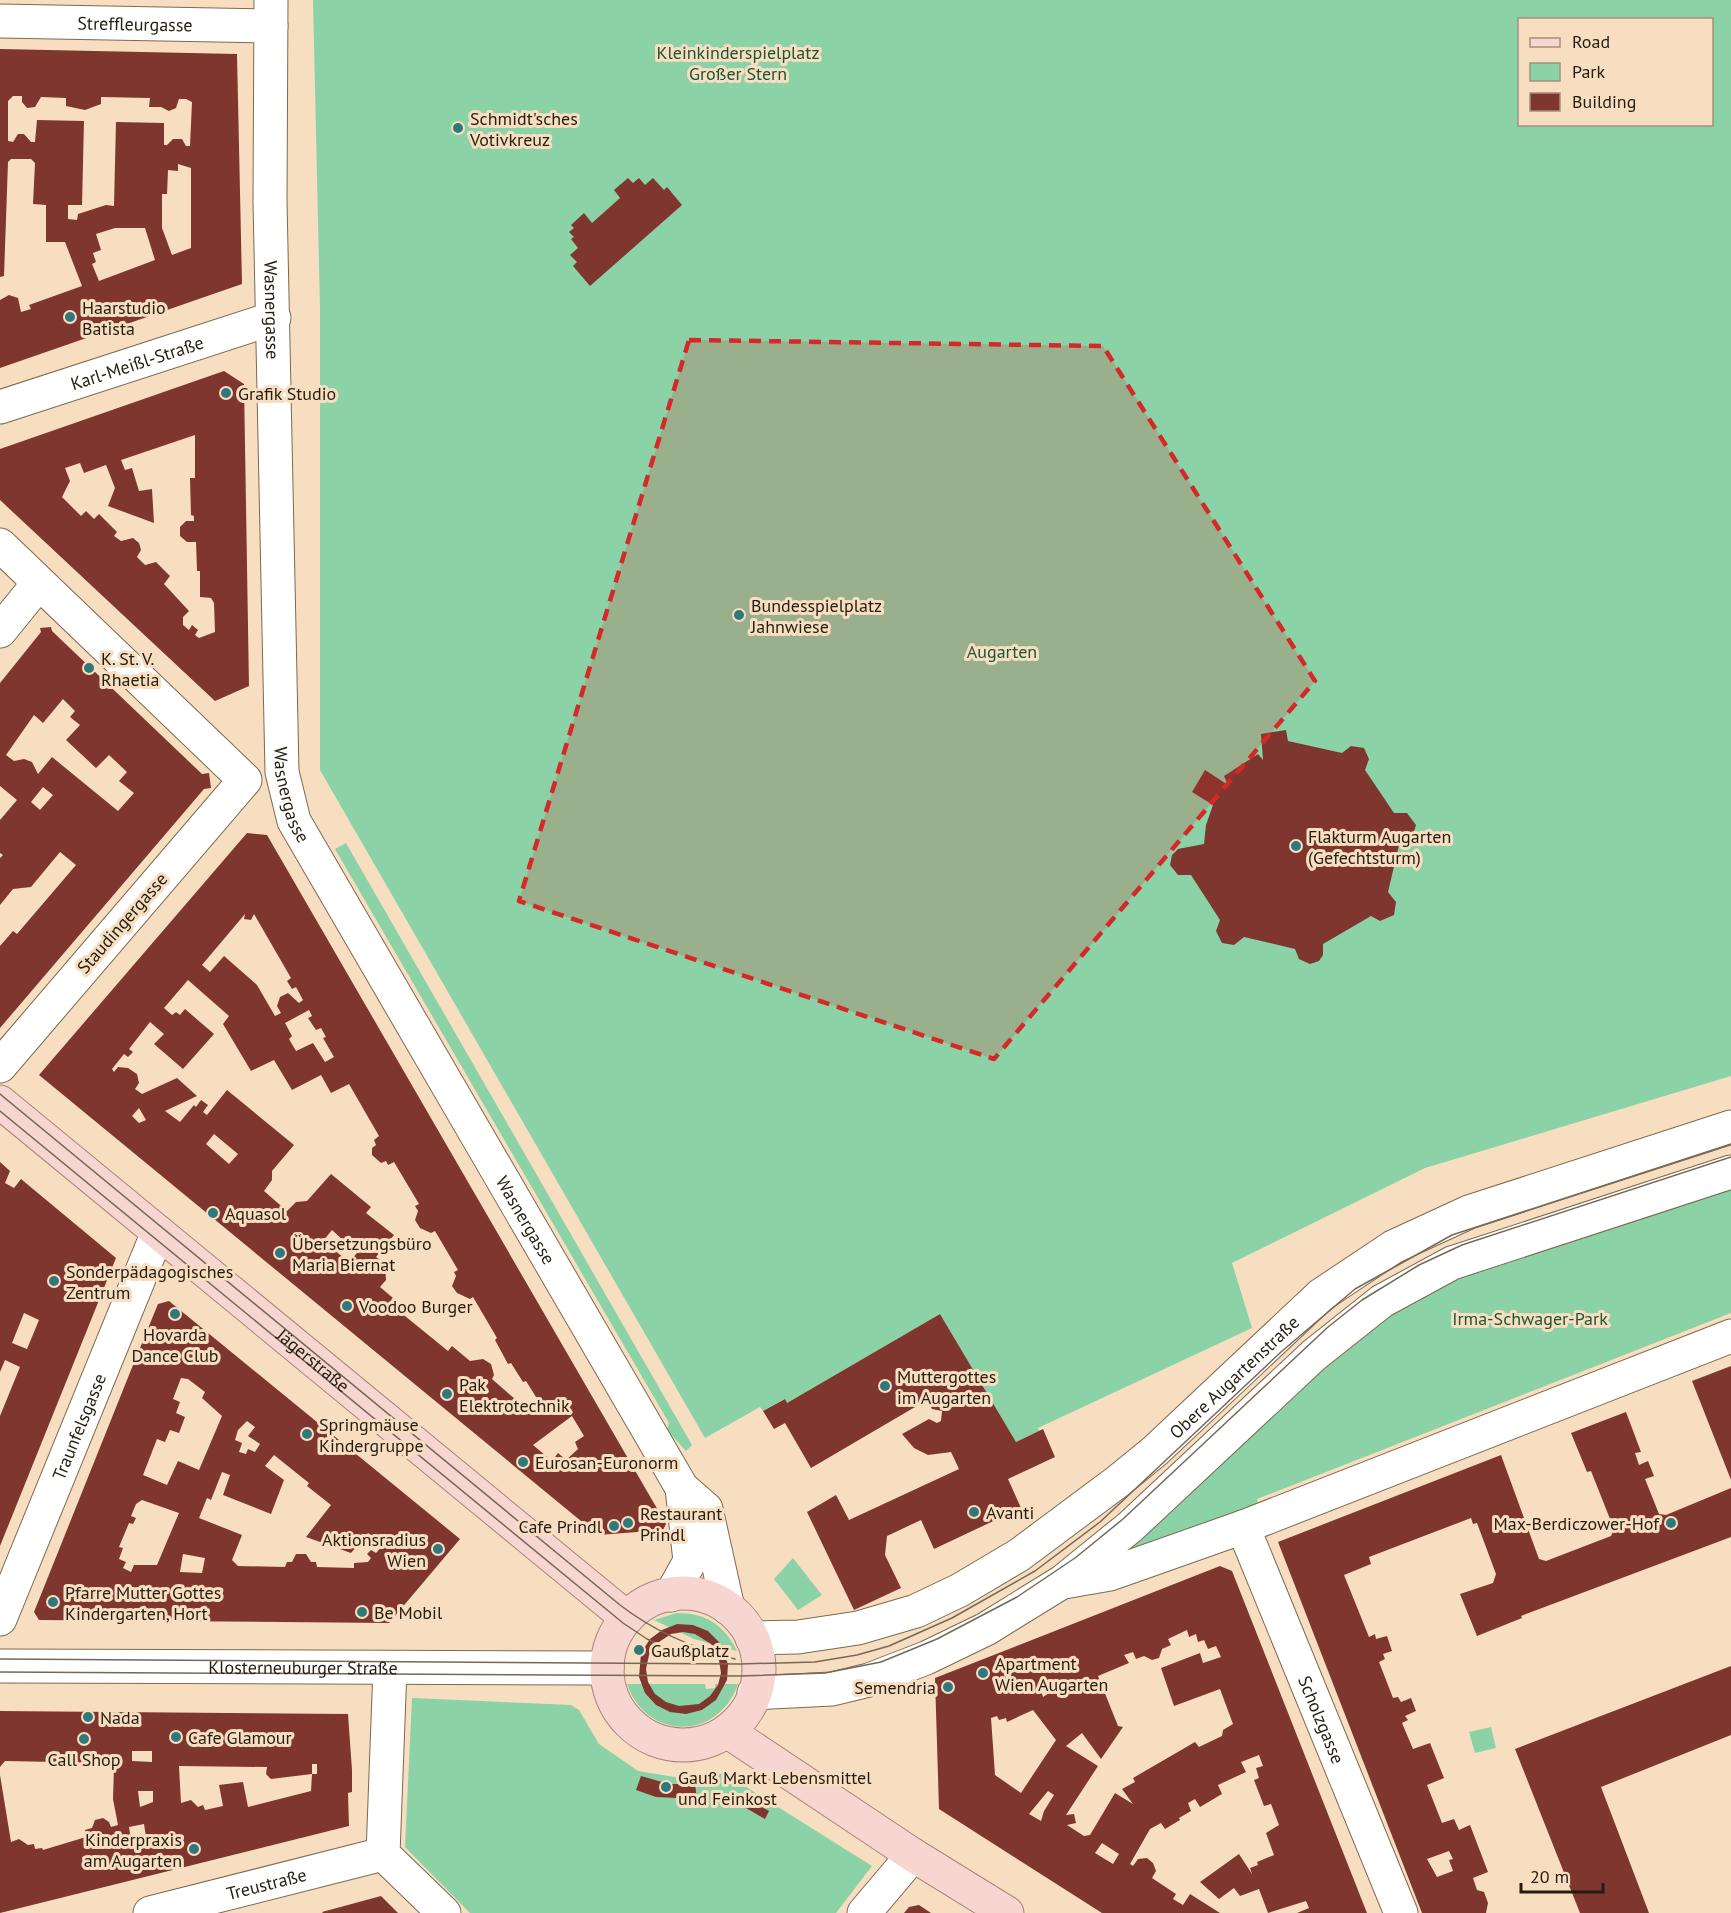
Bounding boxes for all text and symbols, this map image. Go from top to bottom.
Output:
street label: Streffleurgasse [77,11,193,36]
legend [1518,18,1713,126]
text: Road [1572,30,1610,53]
park label: Kleinkinderspielplatz Großer Stern [657,41,819,85]
text: Park [1572,60,1605,83]
text: Building [1572,90,1636,113]
place label: Schmidt'sches Votivkreuz [469,107,578,151]
marker: Schmidt'sches Votivkreuz [451,121,465,135]
street label: Wasnergasse [260,260,285,360]
place label: Haarstudio Batista [82,296,166,340]
marker: Haarstudio Batista [63,310,77,324]
street label: Karl-Meißl-Straße [68,330,206,395]
place label: Grafik Studio [238,382,336,405]
marker: Grafik Studio [219,386,233,400]
place label: Bundesspielplatz Jahnwiese [750,594,882,638]
marker: Bundesspielplatz Jahnwiese [732,608,746,622]
park label: Augarten [967,640,1037,663]
place label: K. St. V. Rhaetia [101,647,159,691]
marker: K. St. V. Rhaetia [82,661,96,675]
street label: Wasnergasse [270,746,315,846]
place label: Flakturm Augarten (Gefechtsturm) [1308,825,1451,869]
marker: Flakturm Augarten (Gefechtsturm) [1289,839,1303,853]
street label: Staudingergasse [72,868,172,978]
street label: Wasnergasse [491,1171,561,1268]
place label: Aquasol [225,1202,287,1225]
marker: Aquasol [206,1206,220,1220]
place label: Übersetzungsbüro Maria Biernat [292,1232,432,1276]
marker: Übersetzungsbüro Maria Biernat [273,1246,287,1260]
place label: Sonderpädagogisches Zentrum [66,1260,233,1304]
marker: Sonderpädagogisches Zentrum [47,1274,61,1288]
place label: Voodoo Burger [358,1295,473,1318]
marker: Voodoo Burger [340,1299,354,1313]
marker: Hovarda Dance Club [168,1307,182,1321]
park label: Irma-Schwager-Park [1452,1307,1608,1330]
street label: Obere Augartenstraße [1164,1310,1304,1443]
place label: Hovarda Dance Club [131,1323,219,1367]
street label: Jägerstraße [272,1323,355,1397]
place label: Muttergottes im Augarten [897,1365,996,1409]
street label: Traunfelsgasse [47,1370,111,1483]
place label: Pak Elektrotechnik [459,1373,570,1417]
marker: Muttergottes im Augarten [878,1379,892,1393]
marker: Pak Elektrotechnik [440,1387,454,1401]
place label: Springmäuse Kindergruppe [319,1413,424,1457]
marker: Springmäuse Kindergruppe [300,1427,314,1441]
place label: Eurosan-Euronorm [535,1451,678,1474]
marker: Eurosan-Euronorm [516,1455,530,1469]
place label: Avanti [986,1501,1034,1524]
place label: Restaurant Prindl [640,1502,722,1546]
marker: Avanti [967,1505,981,1519]
place label: Max-Berdiczower-Hof [1494,1512,1660,1535]
place label: Cafe Prindl [518,1515,603,1538]
marker: Restaurant Prindl [621,1516,635,1530]
marker: Max-Berdiczower-Hof [1664,1516,1678,1530]
marker: Cafe Prindl [607,1519,621,1533]
place label: Aktionsradius Wien [322,1528,426,1572]
marker: Aktionsradius Wien [431,1542,445,1556]
place label: Pfarre Mutter Gottes Kindergarten, Hort [65,1581,221,1625]
marker: Pfarre Mutter Gottes Kindergarten, Hort [46,1595,60,1609]
place label: Be Mobil [374,1601,443,1624]
marker: Be Mobil [355,1605,369,1619]
place label: Gaußplatz [651,1639,729,1662]
marker: Gaußplatz [632,1643,646,1657]
place label: Apartment Wien Augarten [995,1652,1108,1696]
street label: Klosterneuburger Straße [208,1655,398,1679]
marker: Apartment Wien Augarten [976,1666,990,1680]
street label: Scholzgasse [1294,1672,1350,1767]
place label: Semendria [854,1676,936,1699]
marker: Semendria [941,1680,955,1694]
place label: Nada [100,1706,140,1729]
marker: Nada [81,1710,95,1724]
place label: Cafe Glamour [188,1726,292,1749]
marker: Cafe Glamour [169,1730,183,1744]
marker: Call Shop [77,1732,91,1746]
place label: Call Shop [47,1748,121,1771]
place label: Gauß Markt Lebensmittel und Feinkost [678,1766,872,1810]
marker: Gauß Markt Lebensmittel und Feinkost [659,1780,673,1794]
place label: Kinderpraxis am Augarten [84,1828,182,1872]
marker: Kinderpraxis am Augarten [187,1842,201,1856]
scale bar [1521,1856,1604,1894]
street label: Treustraße [224,1862,309,1905]
text: 20 m [1530,1865,1569,1888]

